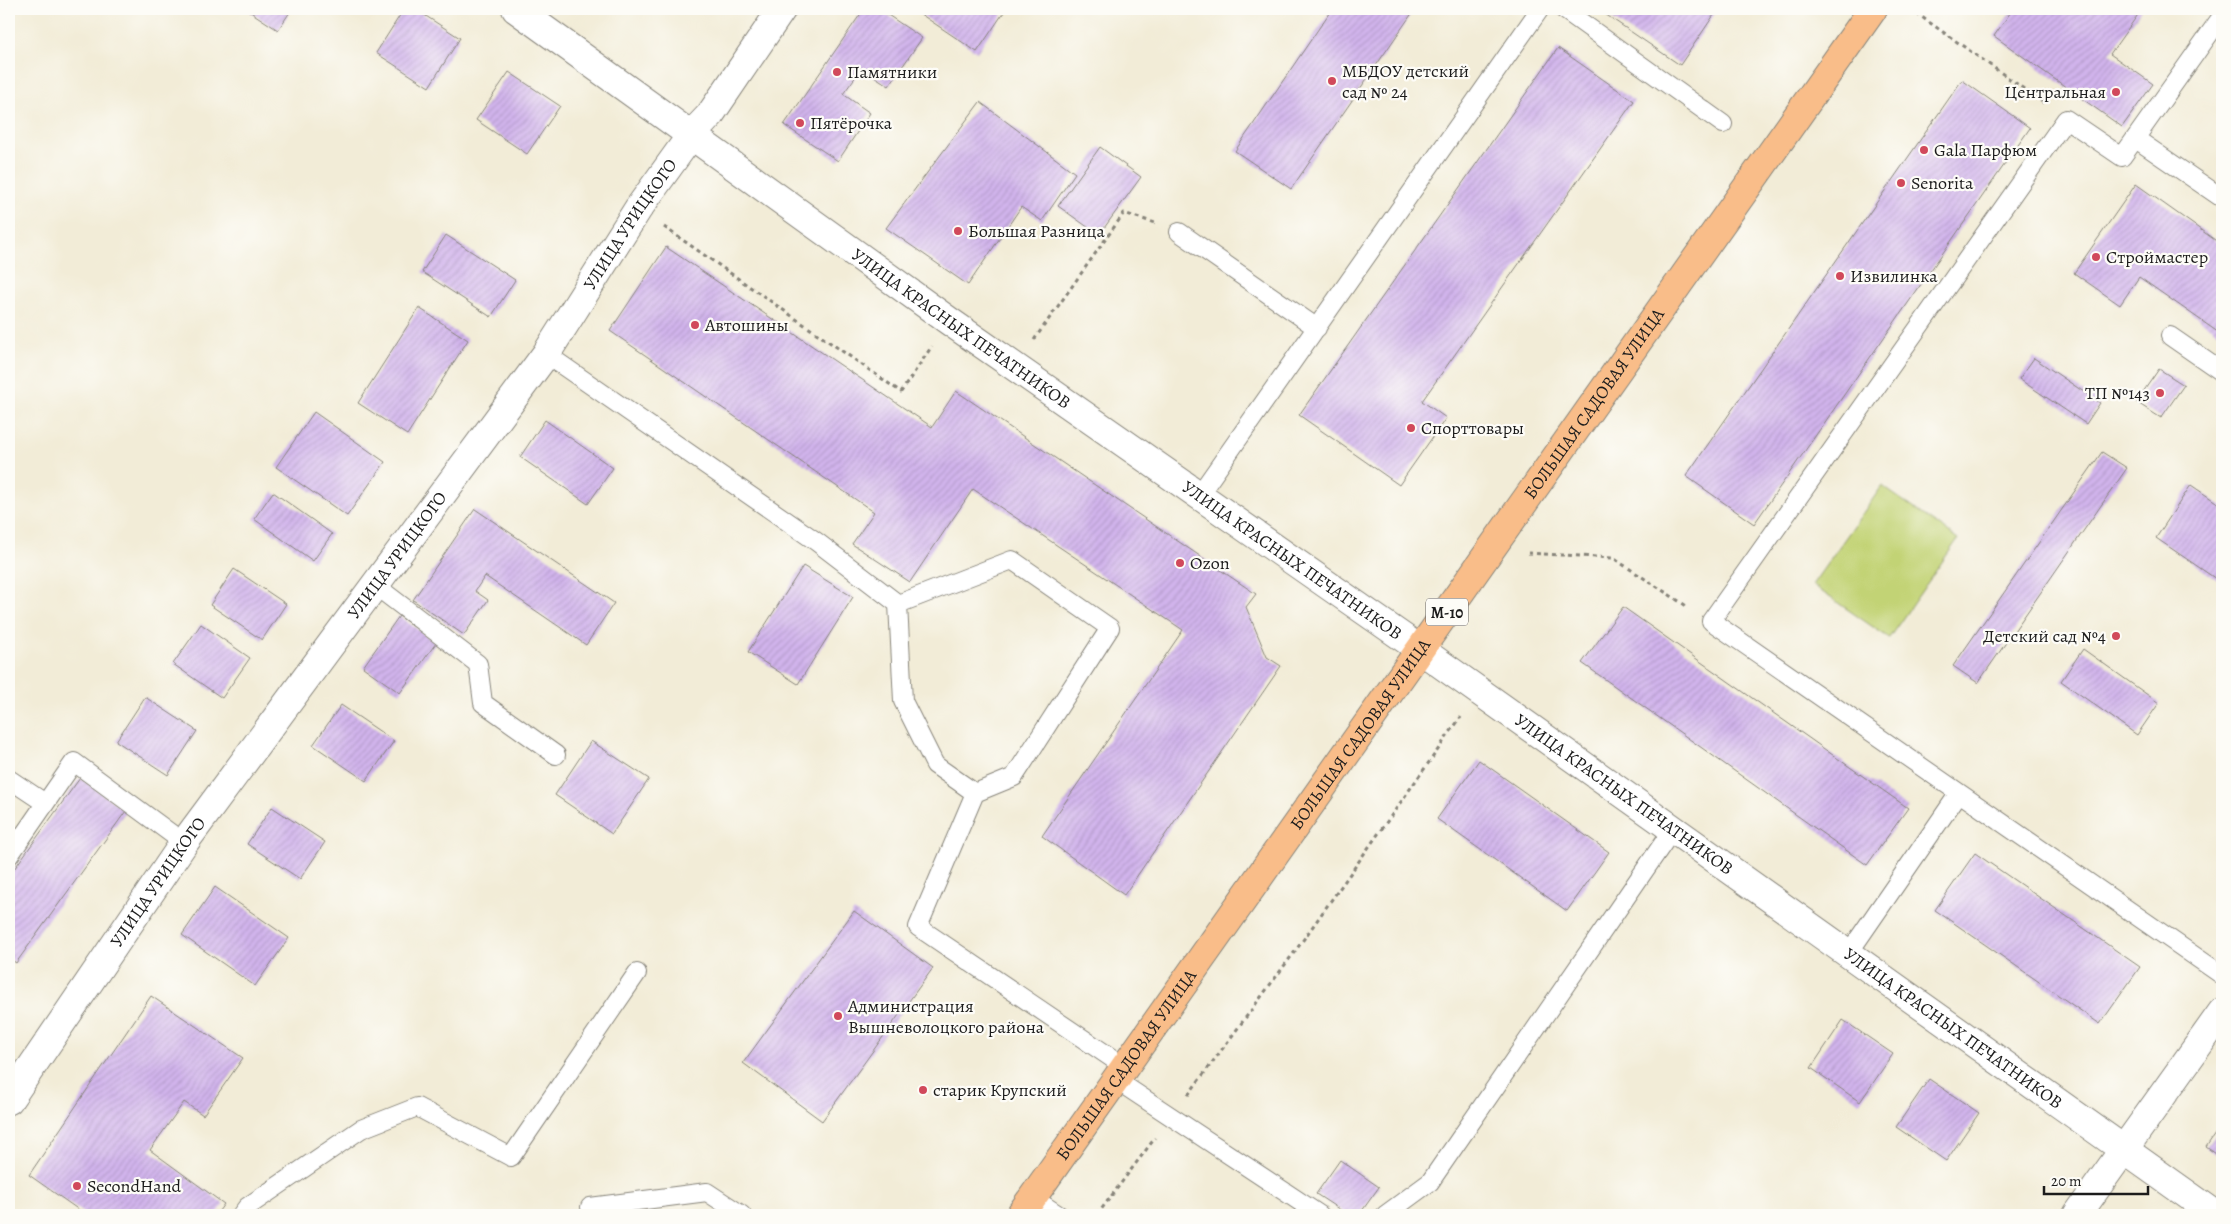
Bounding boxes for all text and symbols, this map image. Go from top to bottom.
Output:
place label: МБДОУ детский сад № 24 [1342,59,1469,104]
place label: Памятники [847,60,937,84]
marker: Памятники [831,66,843,78]
marker: МБДОУ детский сад № 24 [1326,75,1338,87]
place label: Центральная [2004,80,2106,104]
marker: Центральная [2110,86,2122,98]
place label: Пятёрочка [810,111,893,135]
marker: Пятёрочка [794,117,806,129]
place label: Gala Парфюм [1934,138,2037,162]
marker: Gala Парфюм [1918,144,1930,156]
street label: УЛИЦА УРИЦКОГО [578,154,682,294]
place label: Senorita [1911,171,1974,195]
marker: Senorita [1895,177,1907,189]
place label: Большая Разница [968,219,1106,243]
marker: Большая Разница [952,225,964,237]
street label: УЛИЦА КРАСНЫХ ПЕЧАТНИКОВ [847,243,1076,414]
place label: Строймастер [2106,245,2208,269]
marker: Строймастер [2090,251,2102,263]
place label: Извилинка [1850,264,1938,288]
marker: Извилинка [1834,270,1846,282]
street label: БОЛЬШАЯ САДОВАЯ УЛИЦА [1518,303,1670,504]
place label: Автошины [704,313,789,337]
marker: Автошины [689,319,701,331]
place label: ТП №143 [2085,381,2150,405]
marker: ТП №143 [2154,387,2166,399]
place label: Спорттовары [1421,416,1524,440]
marker: Спорттовары [1405,422,1417,434]
street label: УЛИЦА КРАСНЫХ ПЕЧАТНИКОВ [1177,475,1407,645]
street label: УЛИЦА УРИЦКОГО [342,487,452,624]
place label: Ozon [1190,551,1230,575]
marker: Ozon [1174,557,1186,569]
road number: М-10 [1426,598,1468,626]
place label: Детский сад №4 [1983,624,2106,648]
marker: Детский сад №4 [2110,630,2122,642]
street label: БОЛЬШАЯ САДОВАЯ УЛИЦА [1284,633,1436,834]
street label: УЛИЦА КРАСНЫХ ПЕЧАТНИКОВ [1510,708,1738,880]
street label: УЛИЦА УРИЦКОГО [105,812,211,952]
street label: УЛИЦА КРАСНЫХ ПЕЧАТНИКОВ [1839,942,2068,1114]
street label: БОЛЬШАЯ САДОВАЯ УЛИЦА [1050,964,1202,1165]
place label: Администрация Вышневолоцкого района [847,994,1045,1039]
marker: Администрация Вышневолоцкого района [832,1010,844,1022]
place label: старик Крупский [933,1078,1067,1102]
marker: старик Крупский [917,1084,929,1096]
scale bar [2044,1164,2147,1196]
text: 20 m [2051,1171,2082,1191]
place label: SecondHand [87,1174,182,1198]
marker: SecondHand [71,1180,83,1192]

